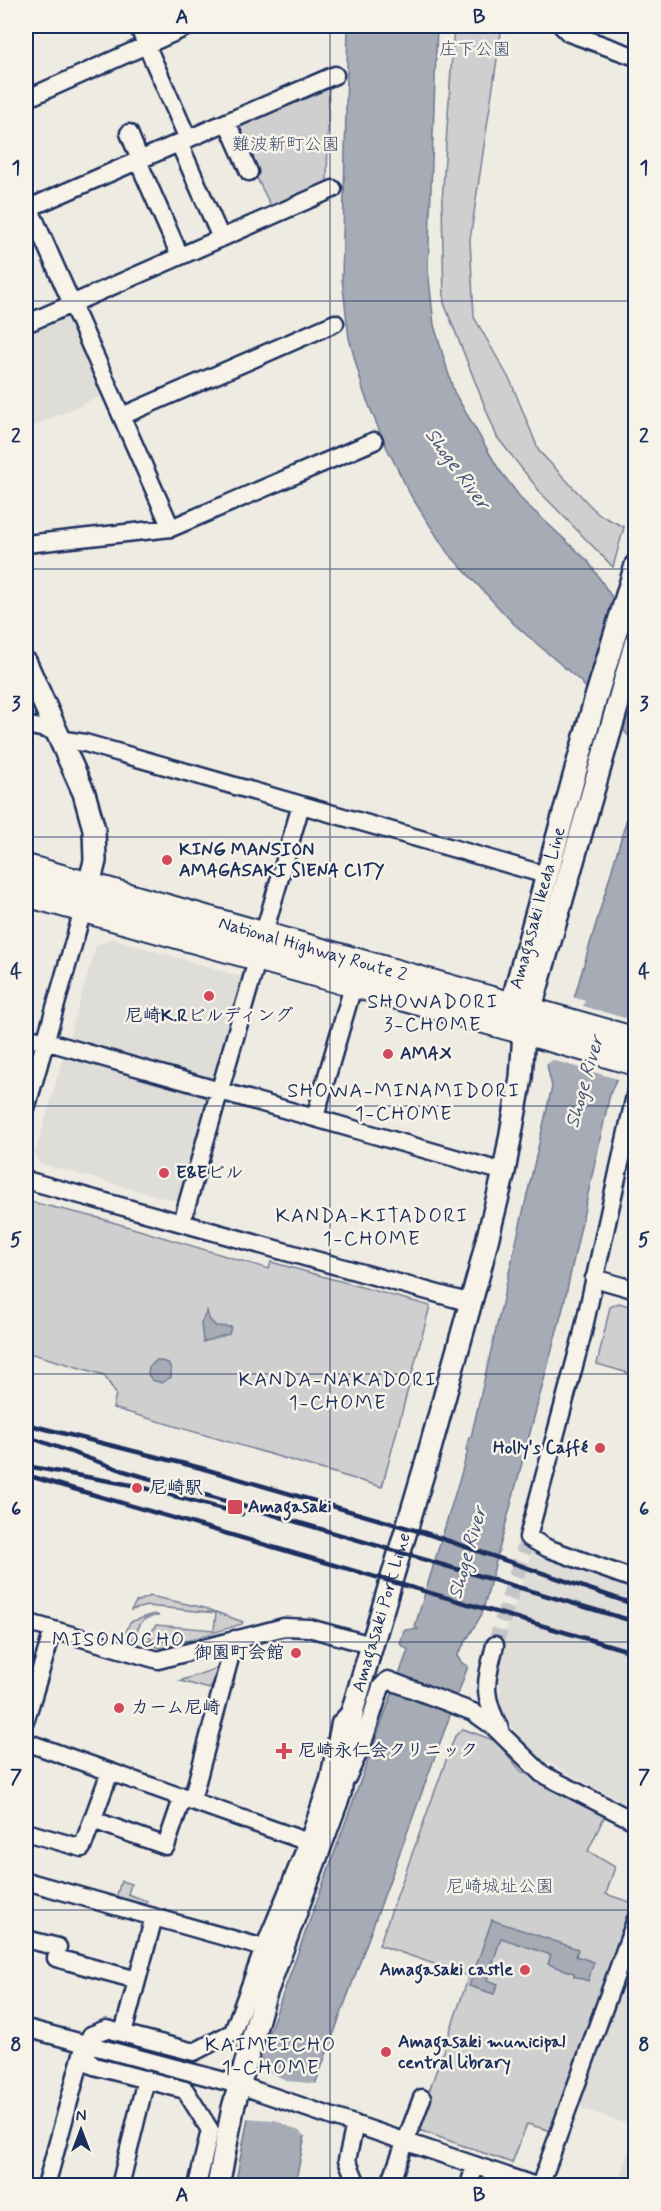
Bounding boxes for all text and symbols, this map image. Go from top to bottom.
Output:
text: A [175,4,189,31]
text: B [473,4,486,31]
park label: 庄下公園 [439,38,511,62]
park label: 難波新町公園 [232,133,340,157]
text: 1 [12,155,20,182]
text: 1 [640,155,648,182]
text: 2 [11,423,21,450]
water label: Shoge River [418,423,497,517]
text: 2 [639,423,649,450]
text: 3 [11,691,21,718]
text: 3 [639,691,649,718]
street label: Amagasaki Ikeda Line [504,824,572,992]
place label: KING MANSION AMAGASAKI SIENA CITY [179,838,384,883]
marker: KING MANSION AMAGASAKI SIENA CITY [160,853,174,867]
street label: National Highway Route 2 [216,911,410,987]
text: 4 [10,959,22,986]
text: 4 [638,959,650,986]
marker: 尼崎K.Rビルディング [202,989,216,1003]
district label: SHOWADORI 3-CHOME [367,989,499,1039]
place label: 尼崎K.Rビルディング [125,1004,293,1028]
water label: Shoge River [559,1030,612,1131]
place label: AMAX [400,1042,452,1066]
marker: AMAX [381,1047,395,1061]
district label: SHOWA-MINAMIDORI 1-CHOME [287,1078,521,1128]
place label: E&Eビル [176,1161,243,1185]
marker: E&Eビル [157,1166,171,1180]
district label: KANDA-KITADORI 1-CHOME [275,1203,469,1253]
text: 5 [10,1227,22,1254]
text: 5 [638,1227,650,1254]
district label: KANDA-NAKADORI 1-CHOME [239,1367,437,1417]
place label: Holly's Caffé [493,1436,588,1460]
marker: Holly's Caffé [593,1441,607,1455]
place label: 尼崎駅 [149,1476,203,1500]
marker: 尼崎駅 [130,1481,144,1495]
place label: Amagasaki [248,1495,332,1521]
text: 6 [11,1496,21,1523]
text: 6 [639,1496,649,1523]
marker: Amagasaki [226,1498,244,1516]
water label: Shoge River [442,1501,495,1602]
street label: Amagasaki Port Line [347,1530,417,1695]
district label: MISONOCHO [52,1627,186,1654]
place label: 御園町会館 [194,1641,284,1665]
marker: 御園町会館 [289,1646,303,1660]
place label: カーム尼崎 [131,1696,220,1720]
marker: カーム尼崎 [112,1701,126,1715]
place label: 尼崎永仁会クリニック [298,1739,478,1763]
marker: 尼崎永仁会クリニック [275,1742,293,1760]
text: 7 [10,1764,22,1791]
text: 7 [638,1764,650,1791]
park label: 尼崎城址公園 [446,1875,554,1899]
place label: Amagasaki castle [380,1958,513,1984]
marker: Amagasaki castle [518,1963,532,1977]
place label: Amagasaki municipal central library [398,2030,566,2075]
text: 8 [10,2032,22,2059]
district label: KAIMEICHO 1-CHOME [205,2032,337,2082]
text: 8 [638,2032,650,2059]
marker: Amagasaki municipal central library [379,2045,393,2059]
north arrow [51,2100,111,2160]
text: N [76,2106,86,2127]
text: A [175,2182,189,2209]
text: B [473,2182,486,2209]

